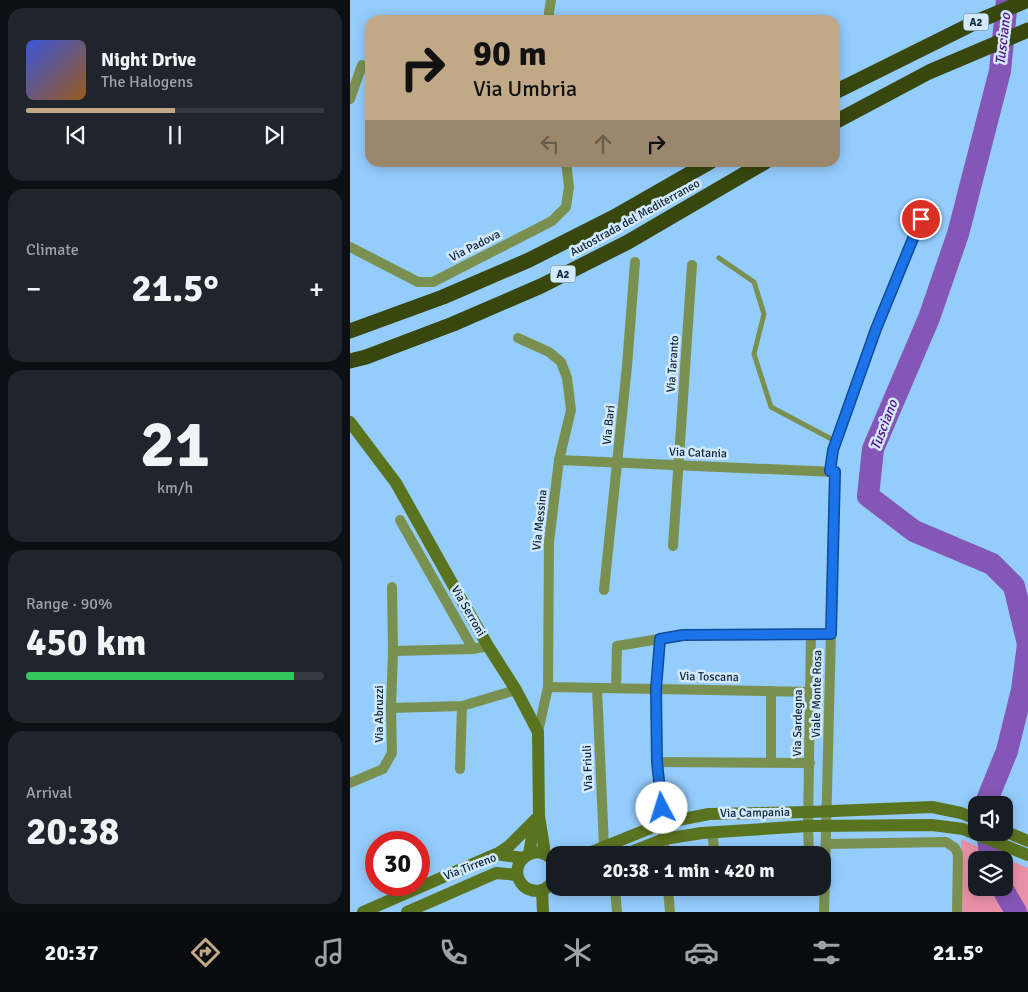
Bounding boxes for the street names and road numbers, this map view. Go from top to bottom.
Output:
road number: A2 [964,14,988,31]
street label: Autostrada del Mediterraneo [567,176,703,260]
street label: Via Padova [447,227,503,265]
road number: A2 [550,266,576,282]
street label: Via Taranto [664,335,682,393]
street label: Via Bari [599,404,619,446]
street label: Via Catania [669,444,727,462]
street label: Via Messina [529,489,551,551]
street label: Via Serroni [447,583,489,639]
street label: Viale Monte Rosa [809,650,825,738]
street label: Via Toscana [679,669,739,685]
street label: Via Abruzzi [372,685,387,743]
street label: Via Sardegna [790,689,806,757]
street label: Via Friuli [580,745,596,791]
street label: Via Campania [720,805,790,821]
street label: Via Tirreno [441,850,499,884]

